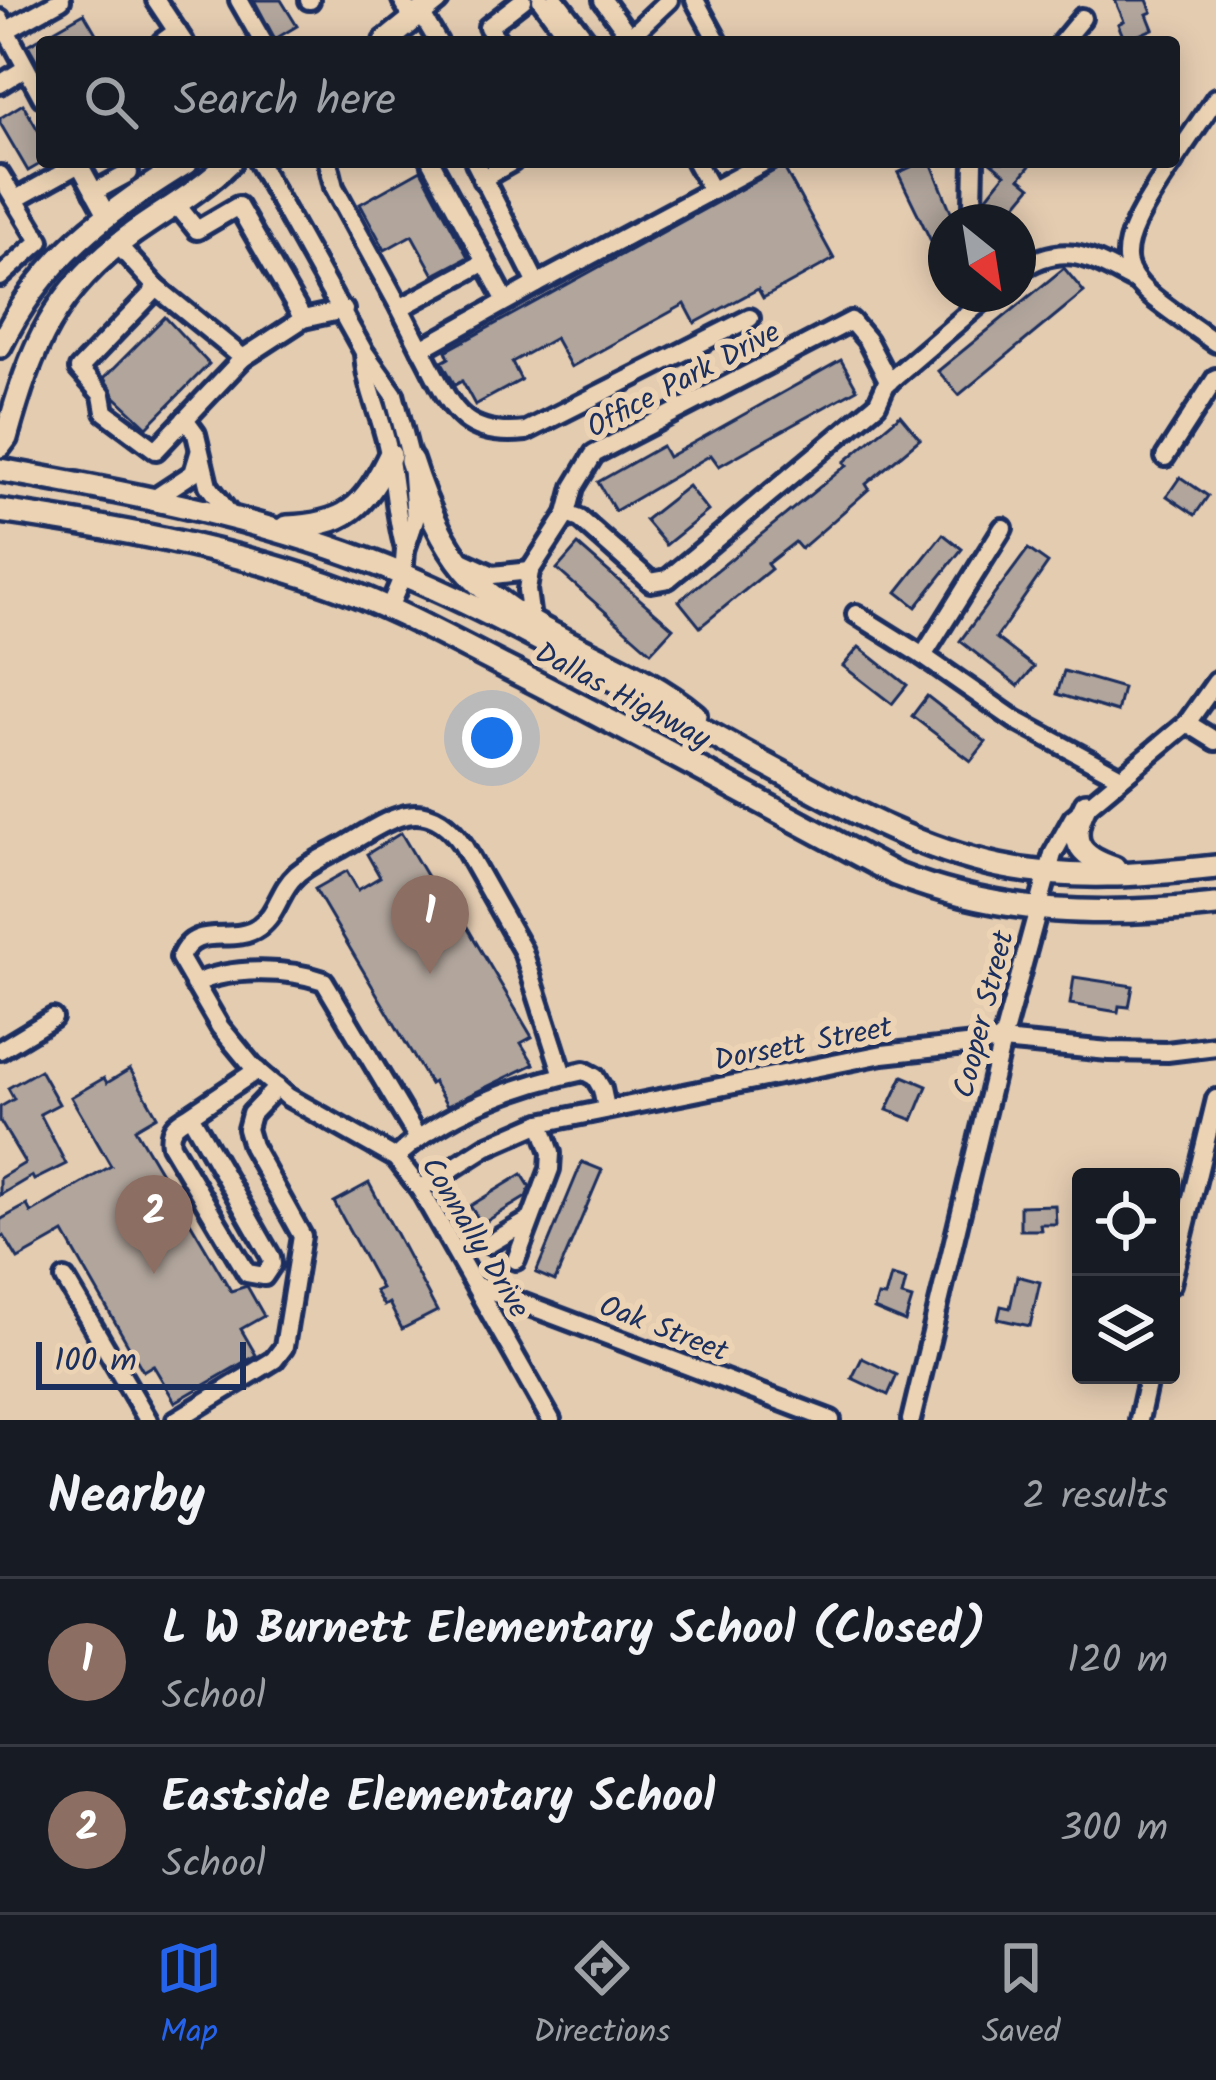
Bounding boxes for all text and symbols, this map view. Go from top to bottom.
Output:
search box [36,36,1180,168]
text: Search here [174,66,396,138]
icon: search [78,69,144,135]
north arrow [928,204,1036,312]
street label: Office Park Drive [578,309,789,452]
street label: Dallas Highway [526,630,719,764]
your location [462,708,522,768]
pin: 1 [391,875,469,974]
street label: Cooper Street [941,925,1029,1103]
street label: Dorsett Street [710,1004,897,1086]
street label: Connally Drive [407,1148,541,1328]
map controls [1072,1168,1180,1384]
button: locate [1072,1168,1180,1276]
pin: 2 [115,1175,193,1274]
button: layers [1072,1276,1180,1384]
street label: Oak Street [592,1283,735,1377]
scale bar [36,1336,246,1389]
text: 100 m [54,1336,137,1389]
text: Nearby [48,1458,205,1539]
text: 2 results [1023,1467,1168,1529]
text: L W Burnett Elementary School (Closed) [162,1595,986,1667]
text: 1 [81,1631,93,1693]
text: 120 m [1067,1631,1168,1693]
text: School [162,1667,266,1729]
text: Eastside Elementary School [162,1763,715,1835]
text: 2 [76,1799,98,1861]
text: 300 m [1060,1799,1168,1861]
text: School [162,1835,266,1897]
tab: Map [156,1935,222,2060]
tab: Directions [533,1935,670,2060]
tab: Saved [982,1935,1060,2060]

